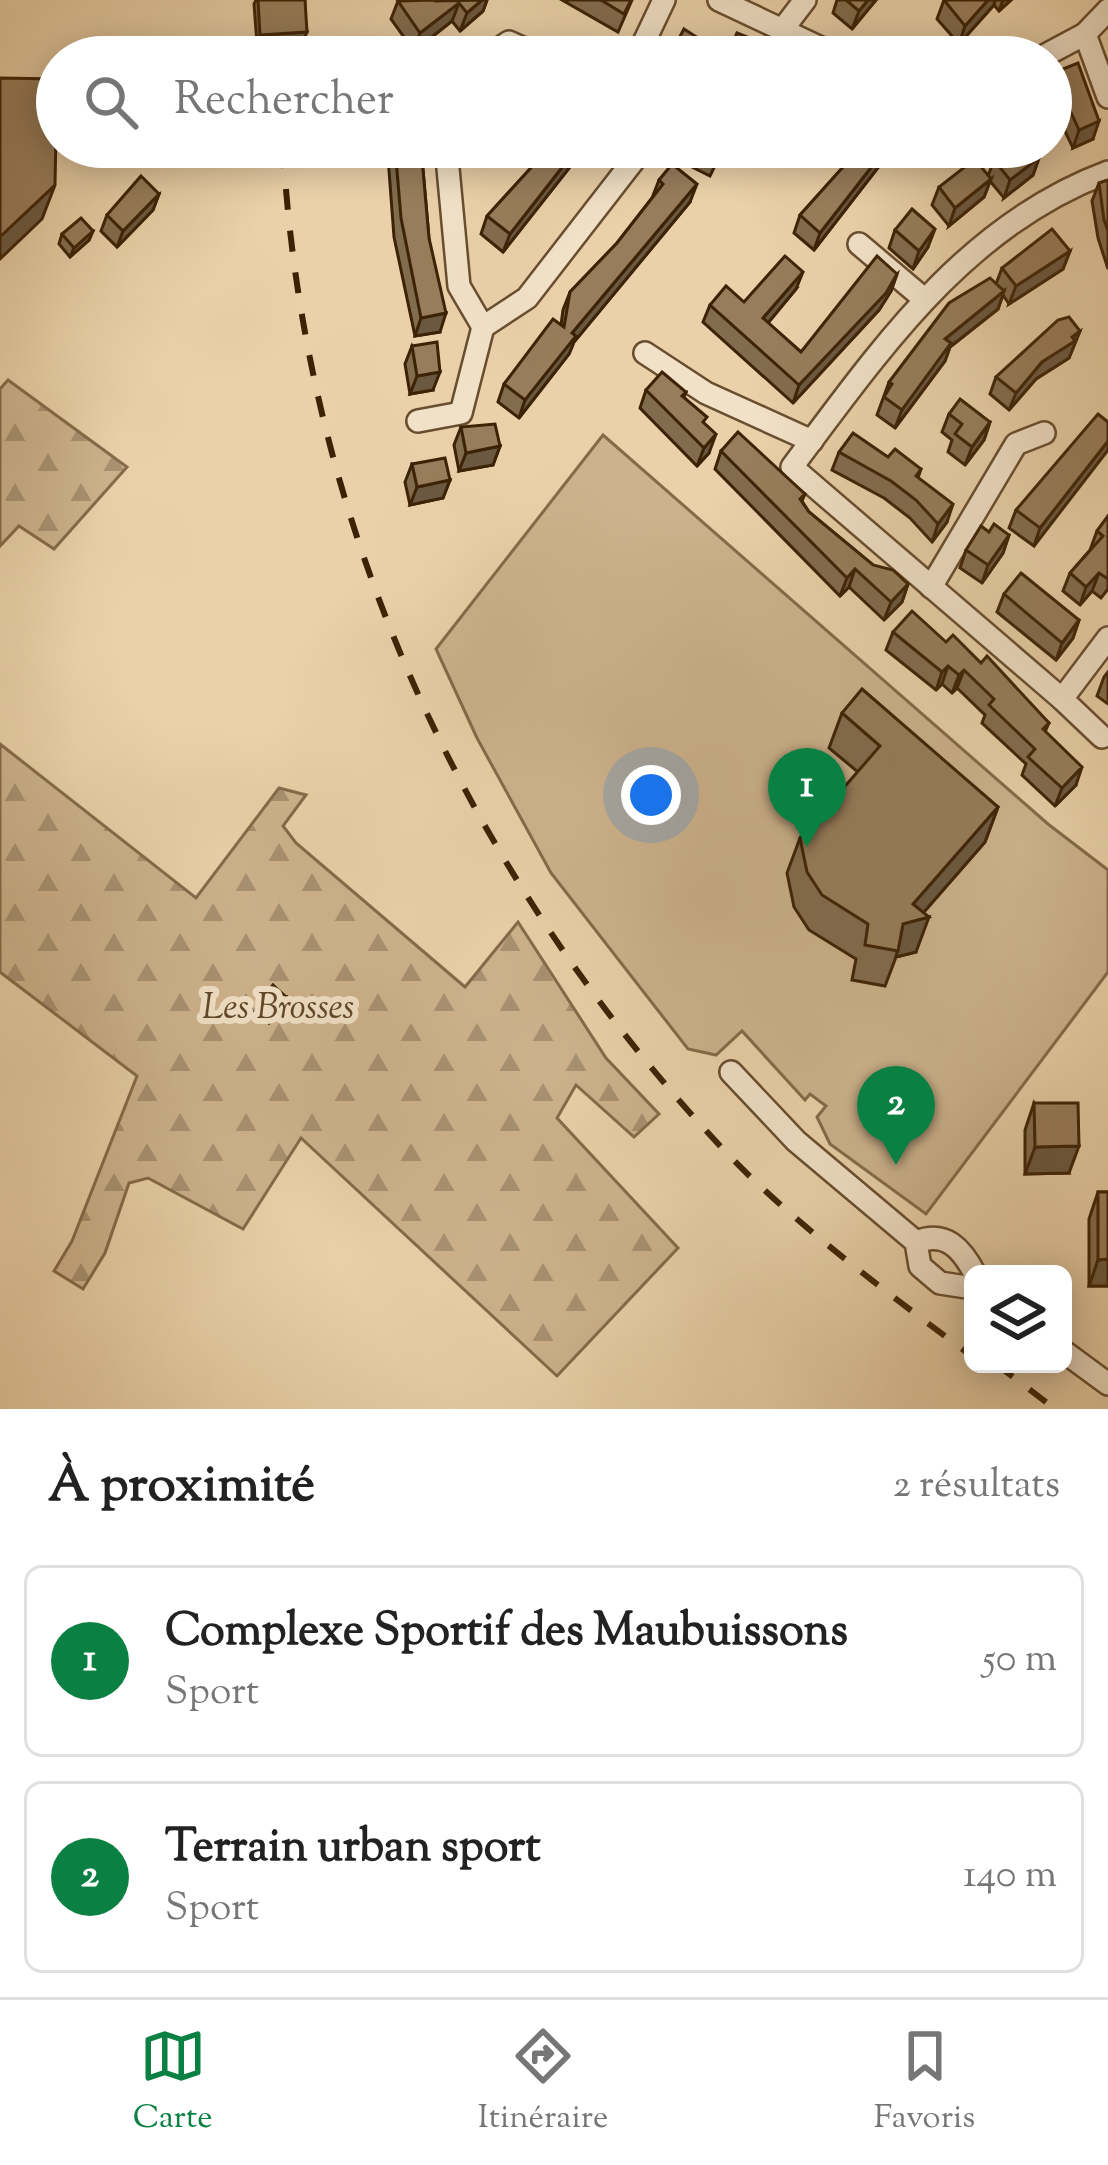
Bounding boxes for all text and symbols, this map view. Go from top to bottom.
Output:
search box [36,36,1072,168]
icon: search [78,69,144,135]
text: Rechercher [174,70,394,135]
pin: 1 [768,748,846,847]
your location [621,765,681,825]
park label: Les Brosses [202,983,354,1035]
pin: 2 [857,1066,935,1165]
map controls [964,1265,1072,1373]
button: layers [964,1265,1072,1373]
text: À proximité [48,1451,315,1524]
text: 2 résultats [893,1459,1060,1515]
text: Complexe Sportif des Maubuissons [165,1601,848,1666]
text: 1 [83,1633,97,1689]
text: 50 m [982,1633,1057,1689]
text: Sport [165,1666,259,1722]
text: Terrain urban sport [165,1817,541,1882]
text: 2 [81,1849,99,1905]
text: 140 m [963,1849,1057,1905]
text: Sport [165,1882,259,1938]
tab: Carte [133,2023,213,2143]
tab: Itinéraire [478,2023,608,2143]
tab: Favoris [874,2023,975,2143]

